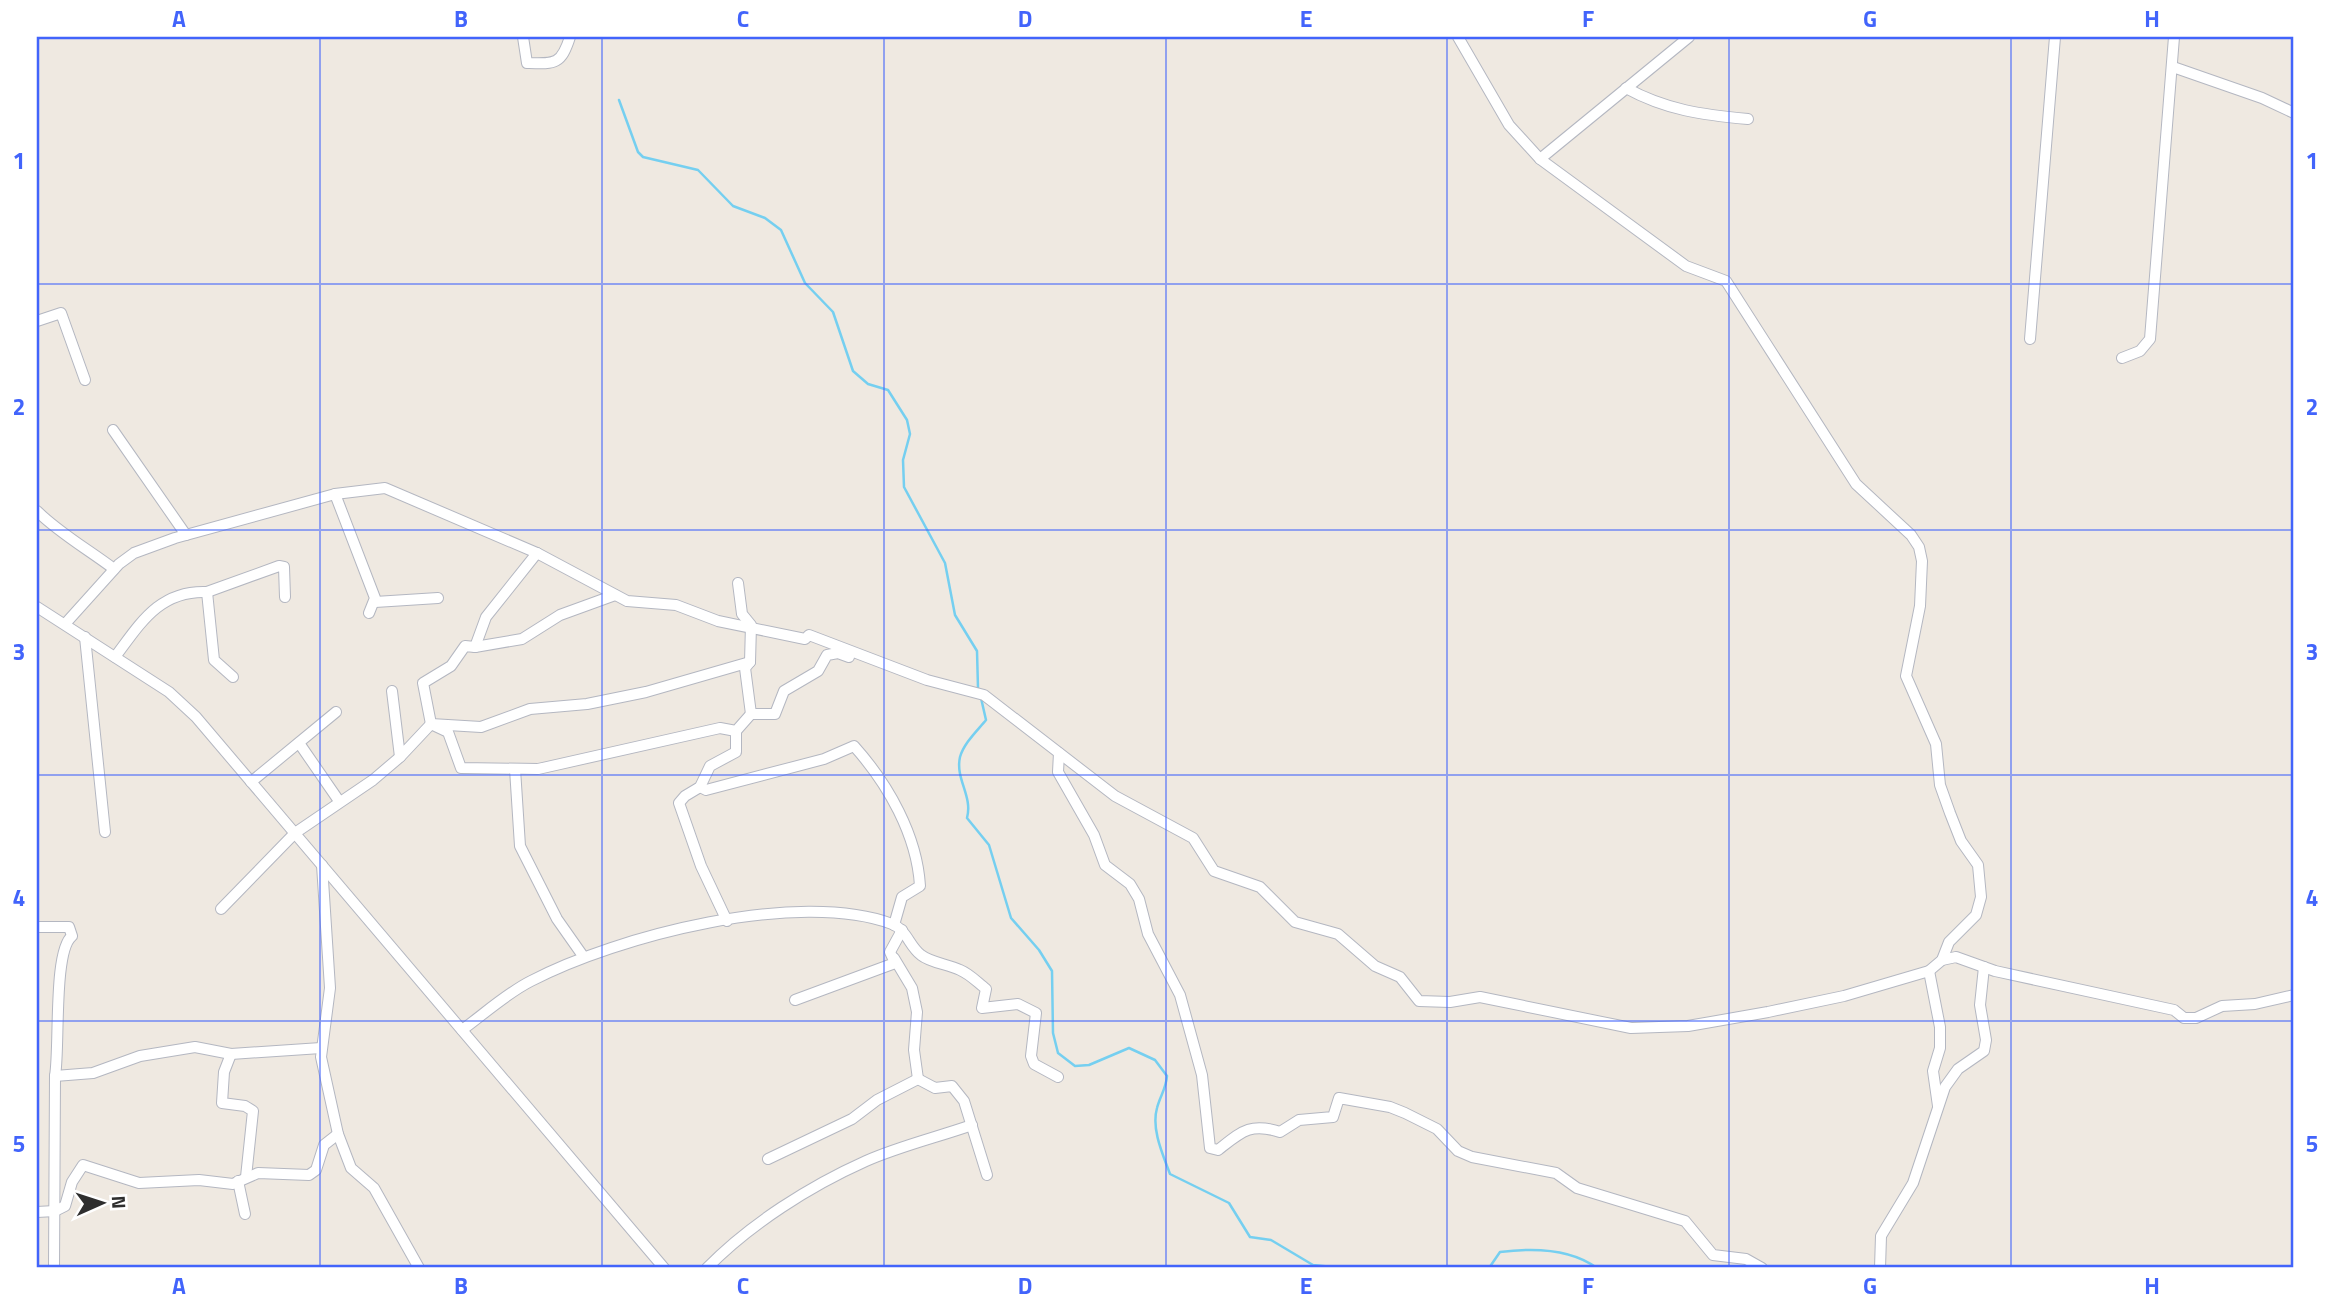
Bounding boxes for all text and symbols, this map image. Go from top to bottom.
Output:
text: A [172,1,186,36]
text: B [454,1,468,36]
text: C [737,1,749,36]
text: D [1018,1,1032,36]
text: E [1300,1,1312,36]
text: F [1582,1,1594,36]
text: G [1863,1,1877,36]
text: H [2144,1,2160,36]
text: 1 [13,143,25,178]
text: 1 [2306,143,2318,178]
text: 2 [13,389,25,424]
text: 2 [2306,389,2318,424]
text: 3 [13,634,25,669]
text: 3 [2306,634,2318,669]
text: 4 [13,880,25,915]
text: 4 [2306,880,2318,915]
text: 5 [13,1126,25,1161]
text: 5 [2306,1126,2318,1161]
north arrow [66,1168,136,1238]
text: N [105,1195,134,1209]
text: A [172,1268,186,1303]
text: B [454,1268,468,1303]
text: C [737,1268,749,1303]
text: D [1018,1268,1032,1303]
text: E [1300,1268,1312,1303]
text: F [1582,1268,1594,1303]
text: G [1863,1268,1877,1303]
text: H [2144,1268,2160,1303]

